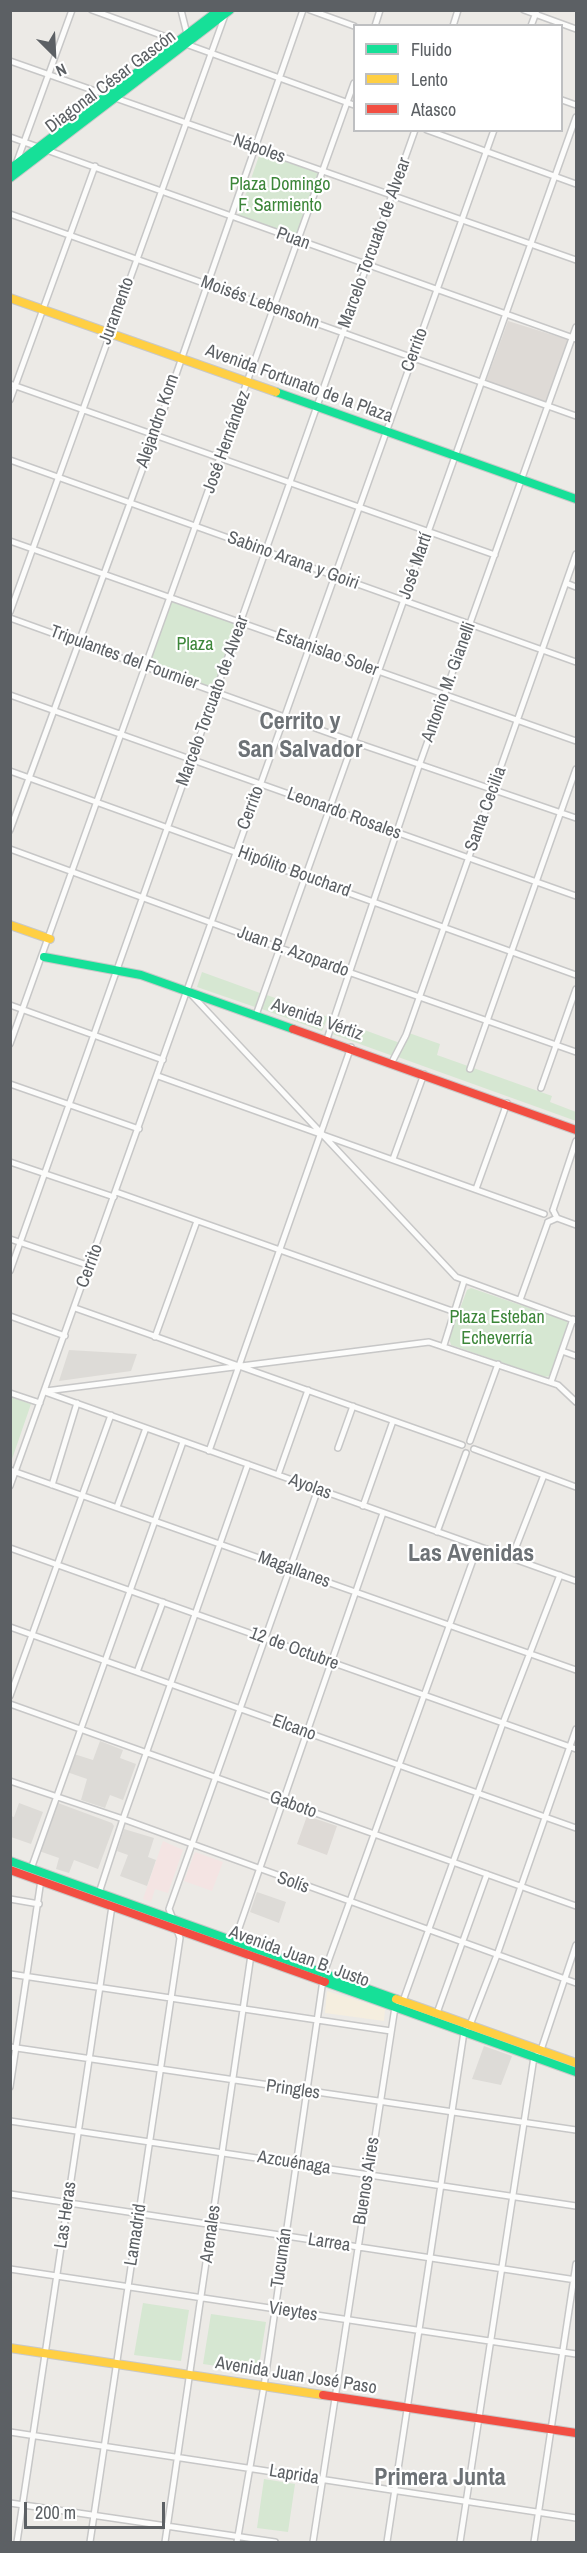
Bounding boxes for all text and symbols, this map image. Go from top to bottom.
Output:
north arrow [24,24,84,84]
legend [353,24,563,132]
street label: Diagonal César Gascón [42,26,180,138]
text: Fluido [411,37,452,62]
text: N [53,58,70,82]
text: Lento [411,67,448,92]
text: Atasco [411,97,456,122]
street label: Nápoles [230,130,288,168]
street label: Marcelo Torcuato de Alvear [334,155,416,331]
park label: Plaza Domingo F. Sarmiento [230,174,330,216]
street label: Puan [273,223,313,255]
street label: Moisés Lebensohn [198,272,322,334]
street label: Juramento [95,275,139,347]
street label: Cerrito [397,325,433,375]
street label: Avenida Fortunato de la Plaza [202,340,396,428]
street label: Alejandro Korn [132,371,184,471]
street label: José Hernández [198,388,256,496]
street label: Sabino Arana y Goiri [224,527,362,595]
street label: José Martí [395,530,437,602]
street label: Marcelo Torcuato de Alvear [172,613,254,789]
street label: Antonio M. Gianelli [417,619,481,745]
street label: Tripulantes del Fournier [47,621,201,695]
street label: Estanislao Soler [273,624,381,682]
park label: Plaza [177,634,213,656]
district label: Cerrito y San Salvador [238,709,362,765]
street label: Santa Cecilia [461,764,511,854]
street label: Cerrito [233,783,269,833]
street label: Leonardo Rosales [284,783,404,845]
street label: Hipólito Bouchard [235,842,353,902]
street label: Juan B. Azopardo [234,922,352,982]
street label: Avenida Vértiz [268,994,366,1046]
street label: Cerrito [72,1241,108,1291]
park label: Plaza Esteban Echeverría [449,1307,545,1350]
street label: Ayolas [286,1469,334,1505]
district label: Las Avenidas [408,1541,534,1569]
street label: Magallanes [255,1547,333,1593]
street label: 12 de Octubre [246,1623,342,1675]
street label: Elcano [269,1710,319,1746]
street label: Gaboto [267,1787,319,1823]
street label: Solís [274,1867,312,1899]
street label: Avenida Juan B. Justo [226,1922,372,1992]
street label: Pringles [265,2076,321,2104]
street label: Buenos Aires [349,2136,385,2226]
street label: Azcuénaga [256,2147,332,2179]
street label: Las Heras [51,2180,81,2250]
street label: Lamadrid [120,2203,152,2267]
street label: Arenales [196,2204,226,2264]
street label: Tucumán [267,2227,297,2289]
street label: Larrea [306,2229,352,2257]
street label: Vieytes [267,2298,319,2326]
street label: Avenida Juan José Paso [214,2353,378,2399]
street label: Laprida [268,2460,320,2490]
district label: Primera Junta [374,2465,506,2493]
scale bar [27,2490,168,2528]
text: 200 m [35,2500,76,2525]

